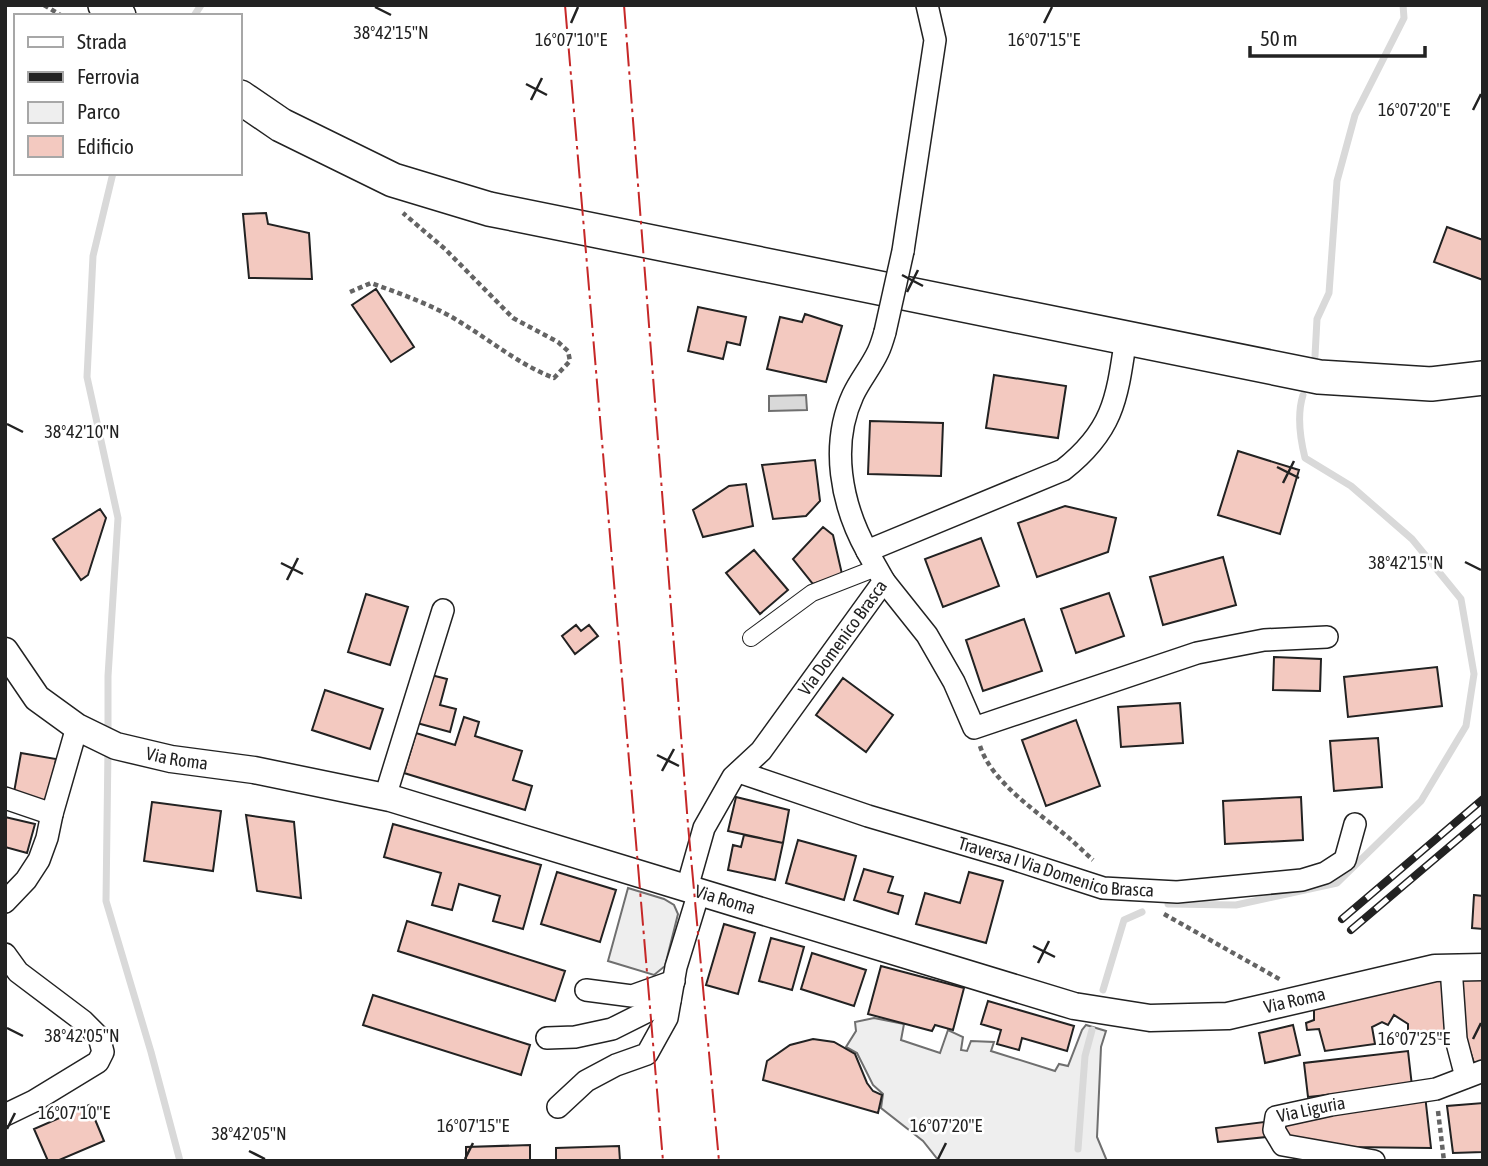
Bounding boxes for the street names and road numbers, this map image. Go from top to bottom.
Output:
street label: Via Domenico Brasca [794,576,891,699]
street label: Via Roma [144,742,209,774]
street label: Traversa I Via Domenico Brasca [956,832,1155,901]
street label: Via Roma [692,880,758,919]
street label: Via Roma [1262,983,1327,1017]
street label: Via Liguria [1275,1092,1347,1126]

